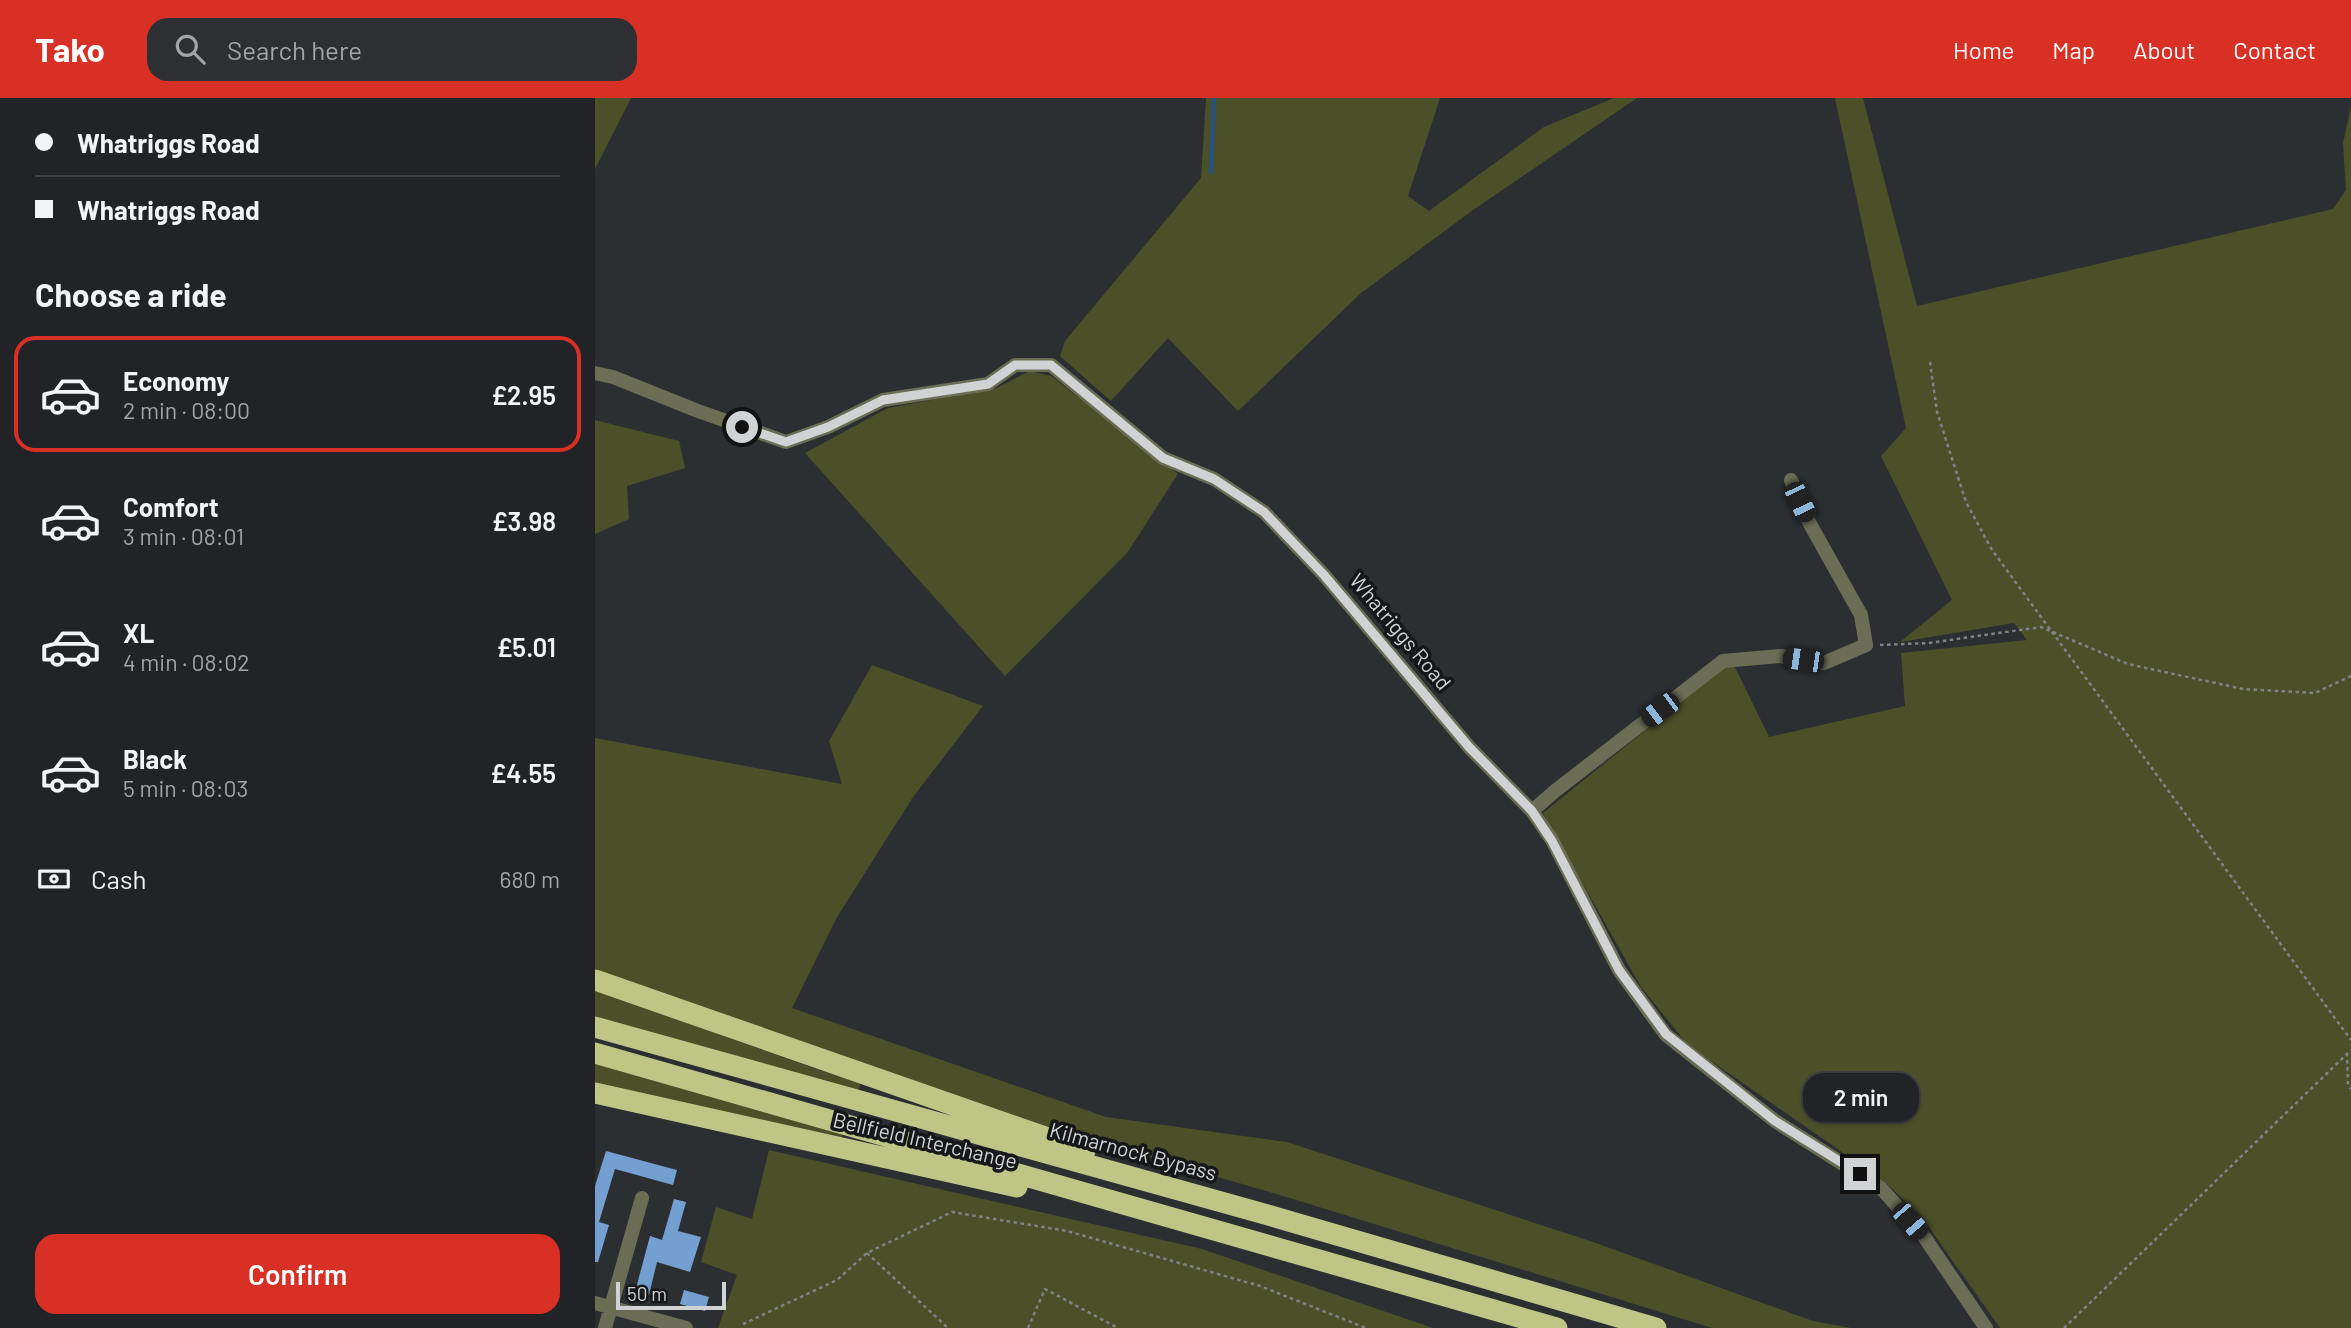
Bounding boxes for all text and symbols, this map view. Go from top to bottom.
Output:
search box [147,18,637,81]
text: Tako [35,29,105,69]
icon: search [171,30,209,68]
text: Search here [227,34,362,65]
text: Home [1953,35,2014,64]
text: Map [2052,35,2095,64]
text: About [2133,35,2195,64]
text: Contact [2233,35,2316,64]
text: Whatriggs Road [77,127,260,158]
text: Whatriggs Road [77,194,260,225]
text: Choose a ride [35,275,227,313]
icon: car [39,363,102,426]
text: Economy [123,365,229,396]
text: £2.95 [491,379,556,410]
text: 2 min · 08:00 [123,396,250,424]
route start [726,411,758,443]
car [1782,479,1819,525]
icon: car [39,489,102,552]
text: Comfort [123,491,219,522]
text: £3.98 [492,505,556,536]
text: 3 min · 08:01 [123,522,244,550]
street label: Whatriggs Road [1345,568,1457,694]
icon: car [39,615,102,678]
text: XL [123,617,154,648]
text: £5.01 [497,631,556,662]
car [1781,647,1826,673]
text: 4 min · 08:02 [123,648,250,676]
car [1637,689,1684,731]
icon: car [39,741,102,804]
text: Black [123,743,187,774]
text: £4.55 [490,757,556,788]
text: 5 min · 08:03 [123,774,248,802]
icon: cash [35,860,73,898]
text: Cash [91,863,146,894]
text: 680 m [500,865,560,893]
callout: 2 min [1802,1072,1918,1122]
text: 2 min [1834,1083,1888,1111]
street label: Bellfield Interchange [831,1106,1020,1173]
street label: Kilmarnock Bypass [1047,1116,1220,1185]
route end [1844,1158,1876,1190]
car [1889,1198,1932,1244]
button: Confirm [35,1234,560,1314]
scale bar [616,1279,726,1311]
text: 50 m [627,1282,667,1305]

